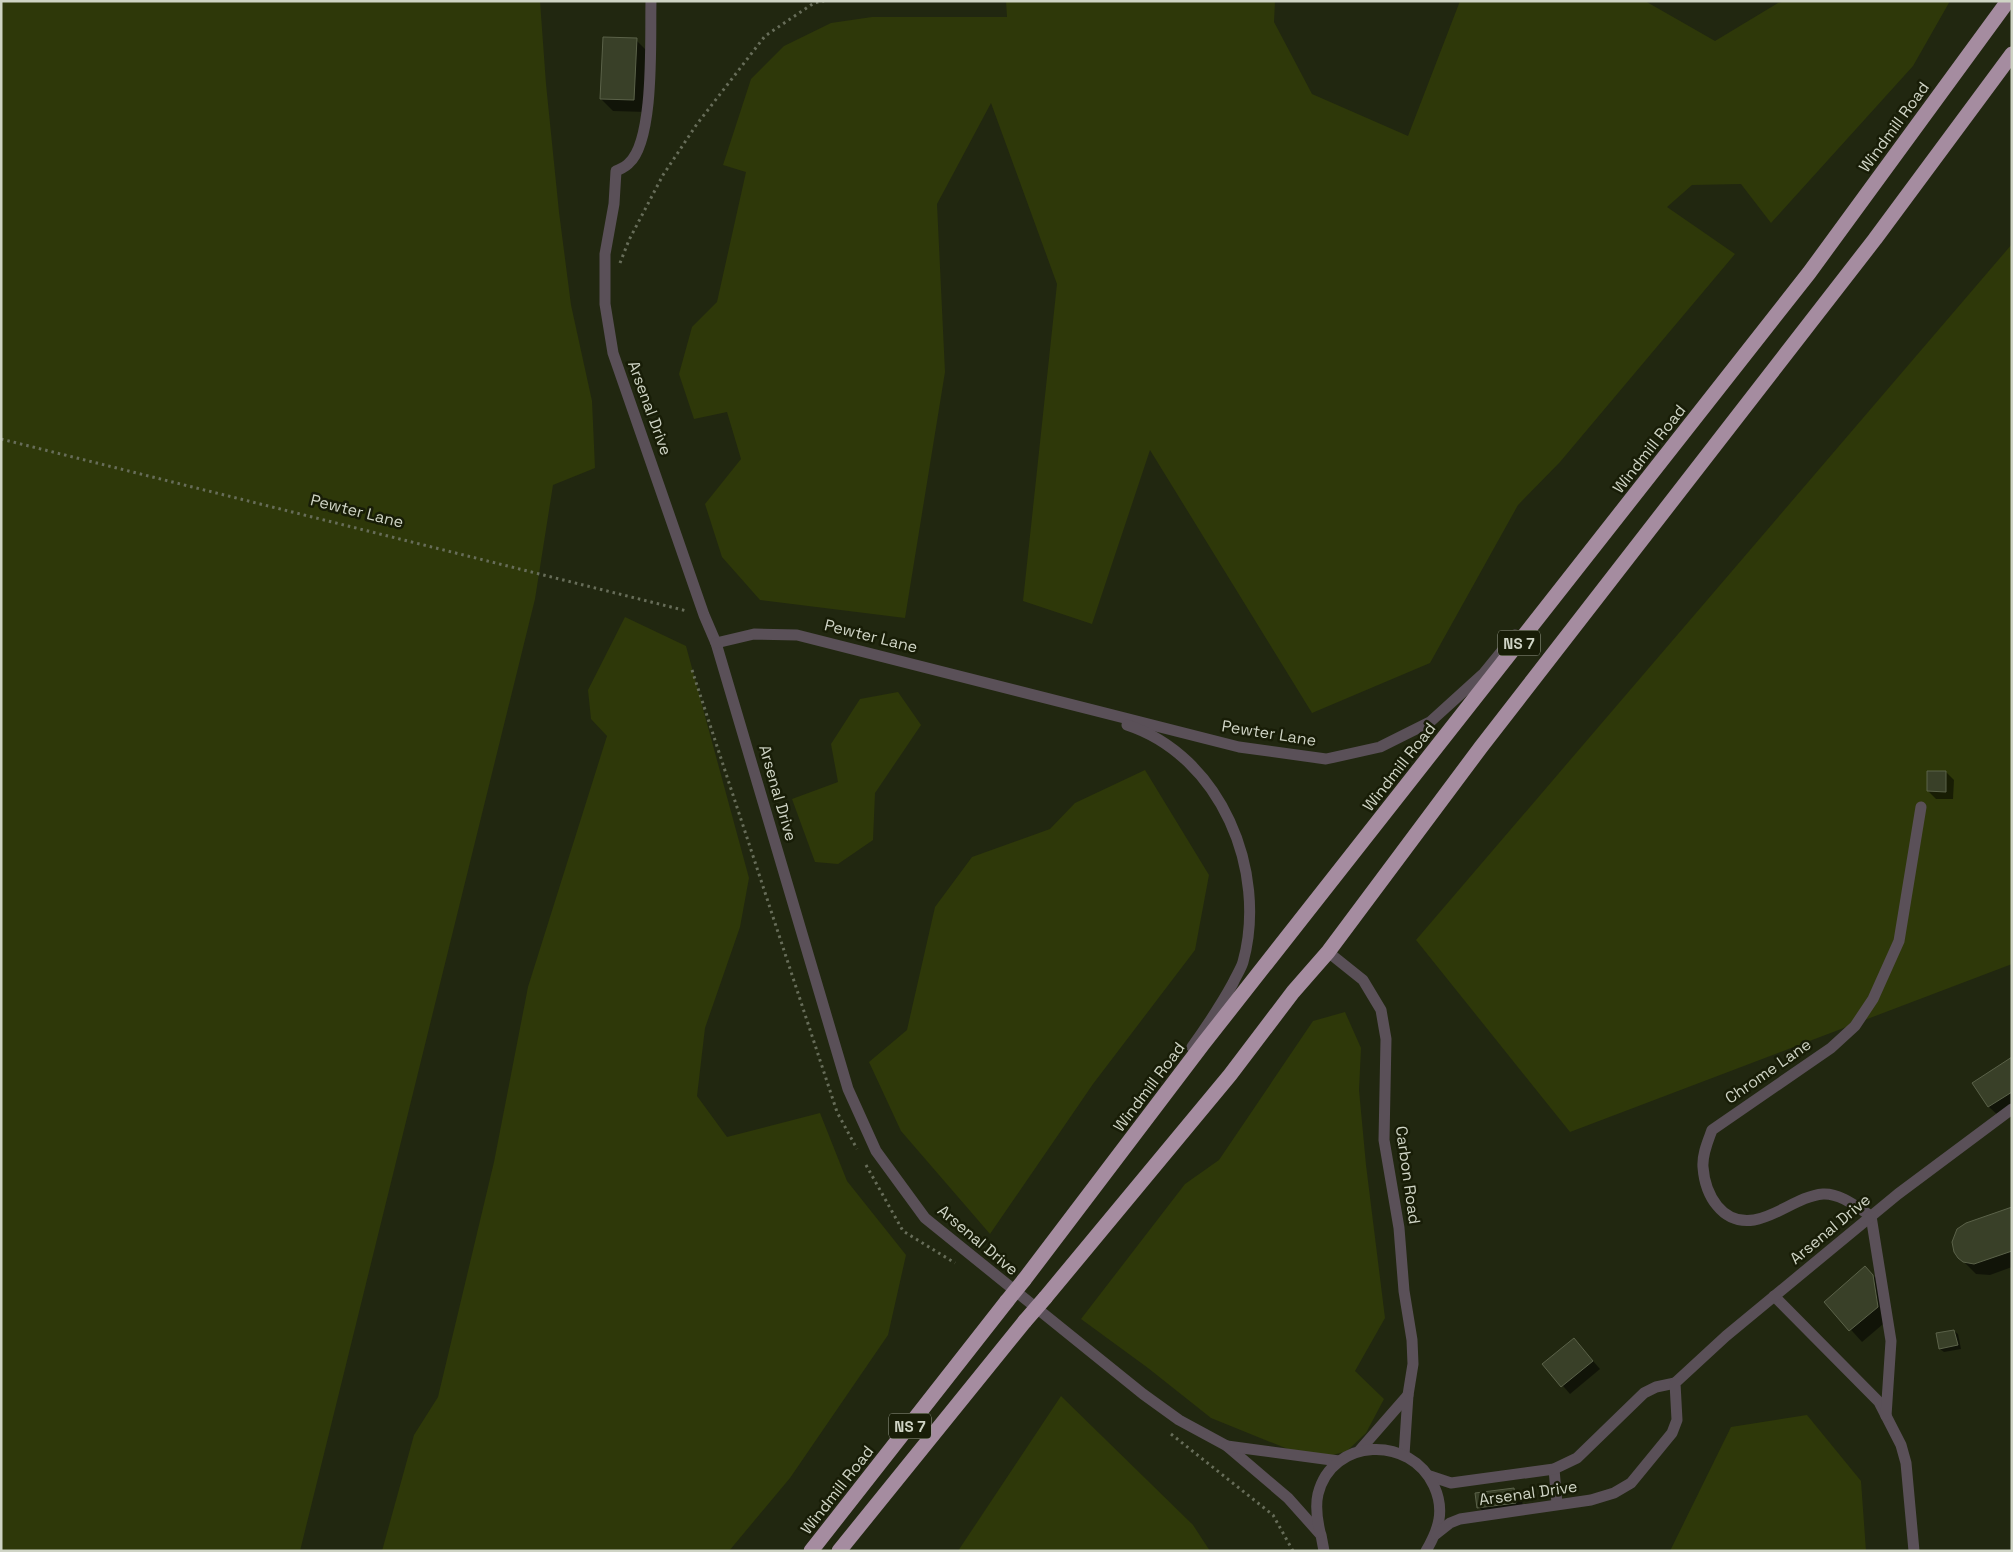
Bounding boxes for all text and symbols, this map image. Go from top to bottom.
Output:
street label: Windmill Road [1854,78,1934,176]
street label: Arsenal Drive [623,358,677,458]
street label: Windmill Road [1608,400,1690,498]
street label: Pewter Lane [308,489,406,533]
street label: Pewter Lane [822,614,920,658]
road number: NS 7 [1498,630,1540,656]
street label: Pewter Lane [1220,715,1318,751]
street label: Windmill Road [1358,718,1440,816]
street label: Arsenal Drive [754,742,802,844]
street label: Chrome Lane [1721,1034,1815,1108]
street label: Windmill Road [1108,1038,1190,1136]
street label: Carbon Road [1391,1125,1425,1225]
street label: Arsenal Drive [1785,1189,1875,1269]
street label: Arsenal Drive [933,1200,1023,1280]
road number: NS 7 [889,1414,931,1438]
street label: Windmill Road [796,1441,878,1539]
street label: Arsenal Drive [1477,1476,1579,1510]

